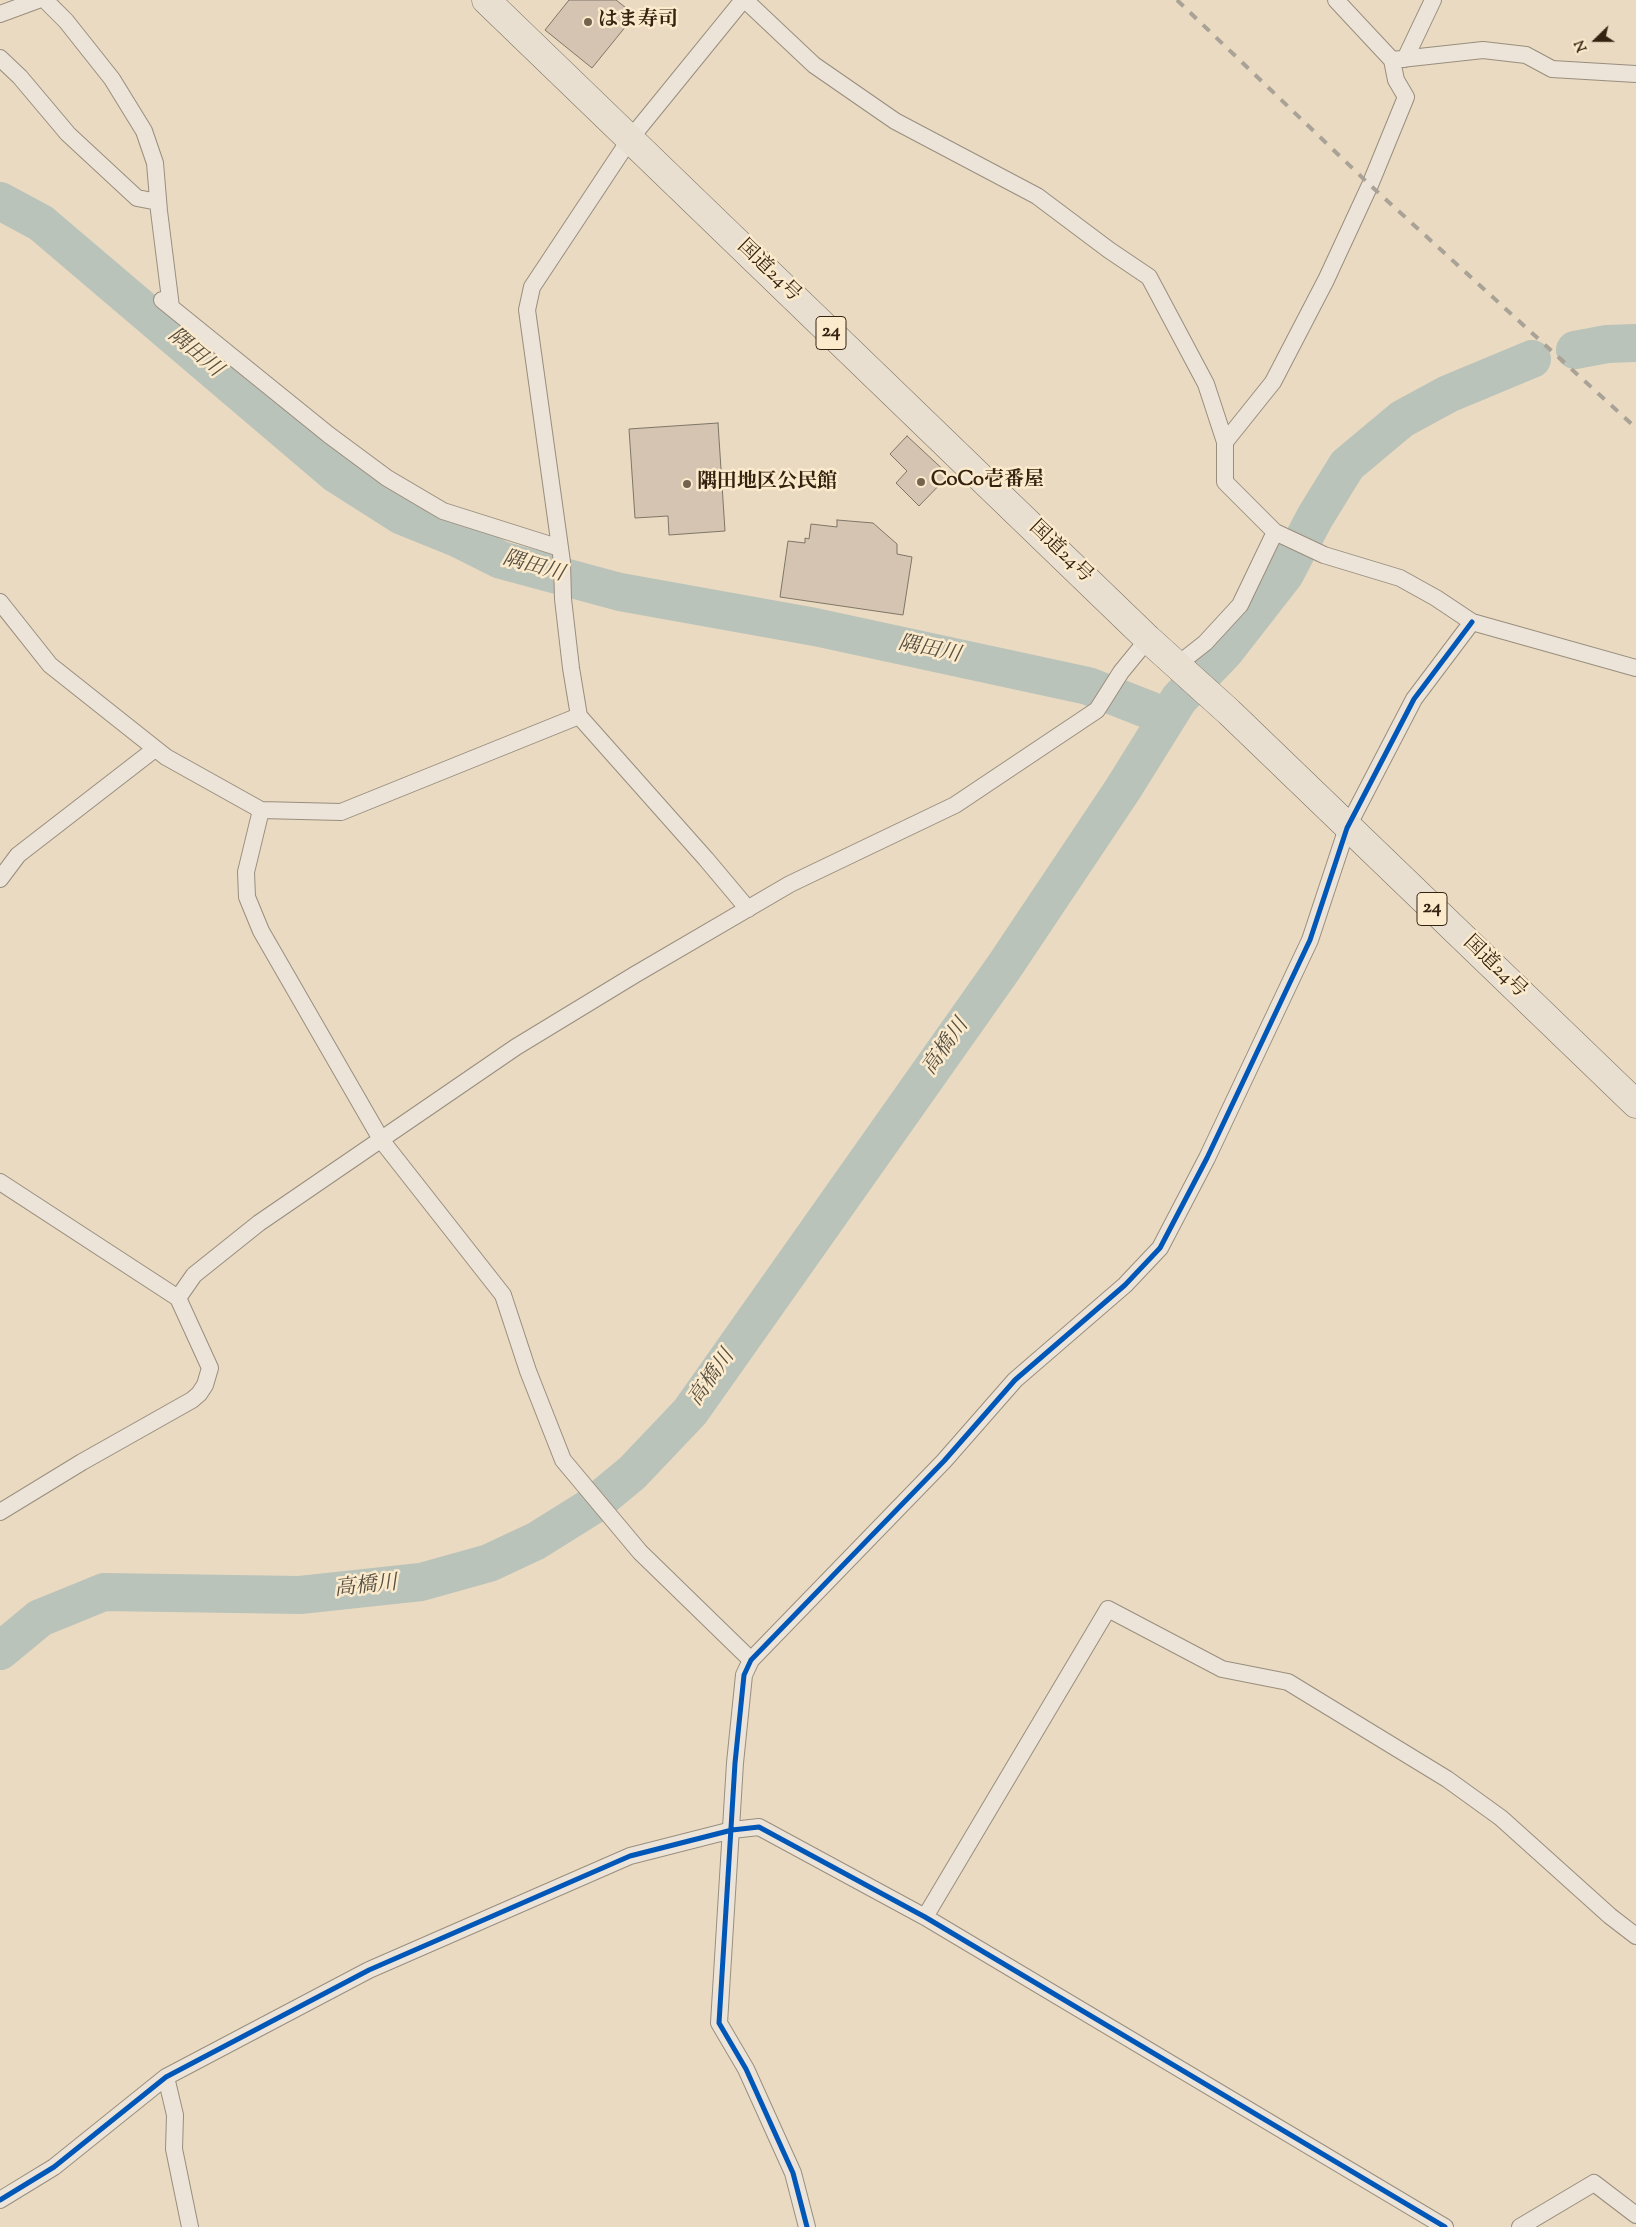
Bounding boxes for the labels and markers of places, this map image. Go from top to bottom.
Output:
place label: はま寿司 [598,10,678,34]
marker: はま寿司 [582,16,594,28]
place label: CoCo壱番屋 [931,470,1044,494]
place label: 隅田地区公民館 [697,472,837,496]
marker: CoCo壱番屋 [915,476,927,488]
marker: 隅田地区公民館 [681,478,693,490]

